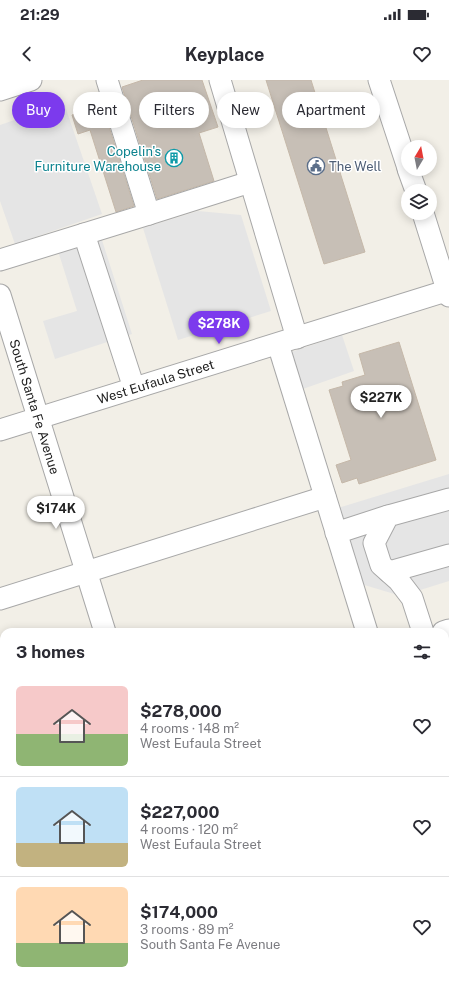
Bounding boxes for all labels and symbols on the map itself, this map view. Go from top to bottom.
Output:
north arrow [401,140,437,176]
place label: Copelin's Furniture Warehouse [35,144,161,174]
building icon: Copelin's Furniture Warehouse [164,148,184,168]
public building icon: The Well [306,156,326,176]
place label: The Well [329,159,381,174]
pin: $278K [191,311,247,345]
street label: South Santa Fe Avenue [6,338,62,476]
street label: West Eufaula Street [95,357,216,407]
pin: $227K [353,385,409,419]
pin: $174K [28,496,84,530]

